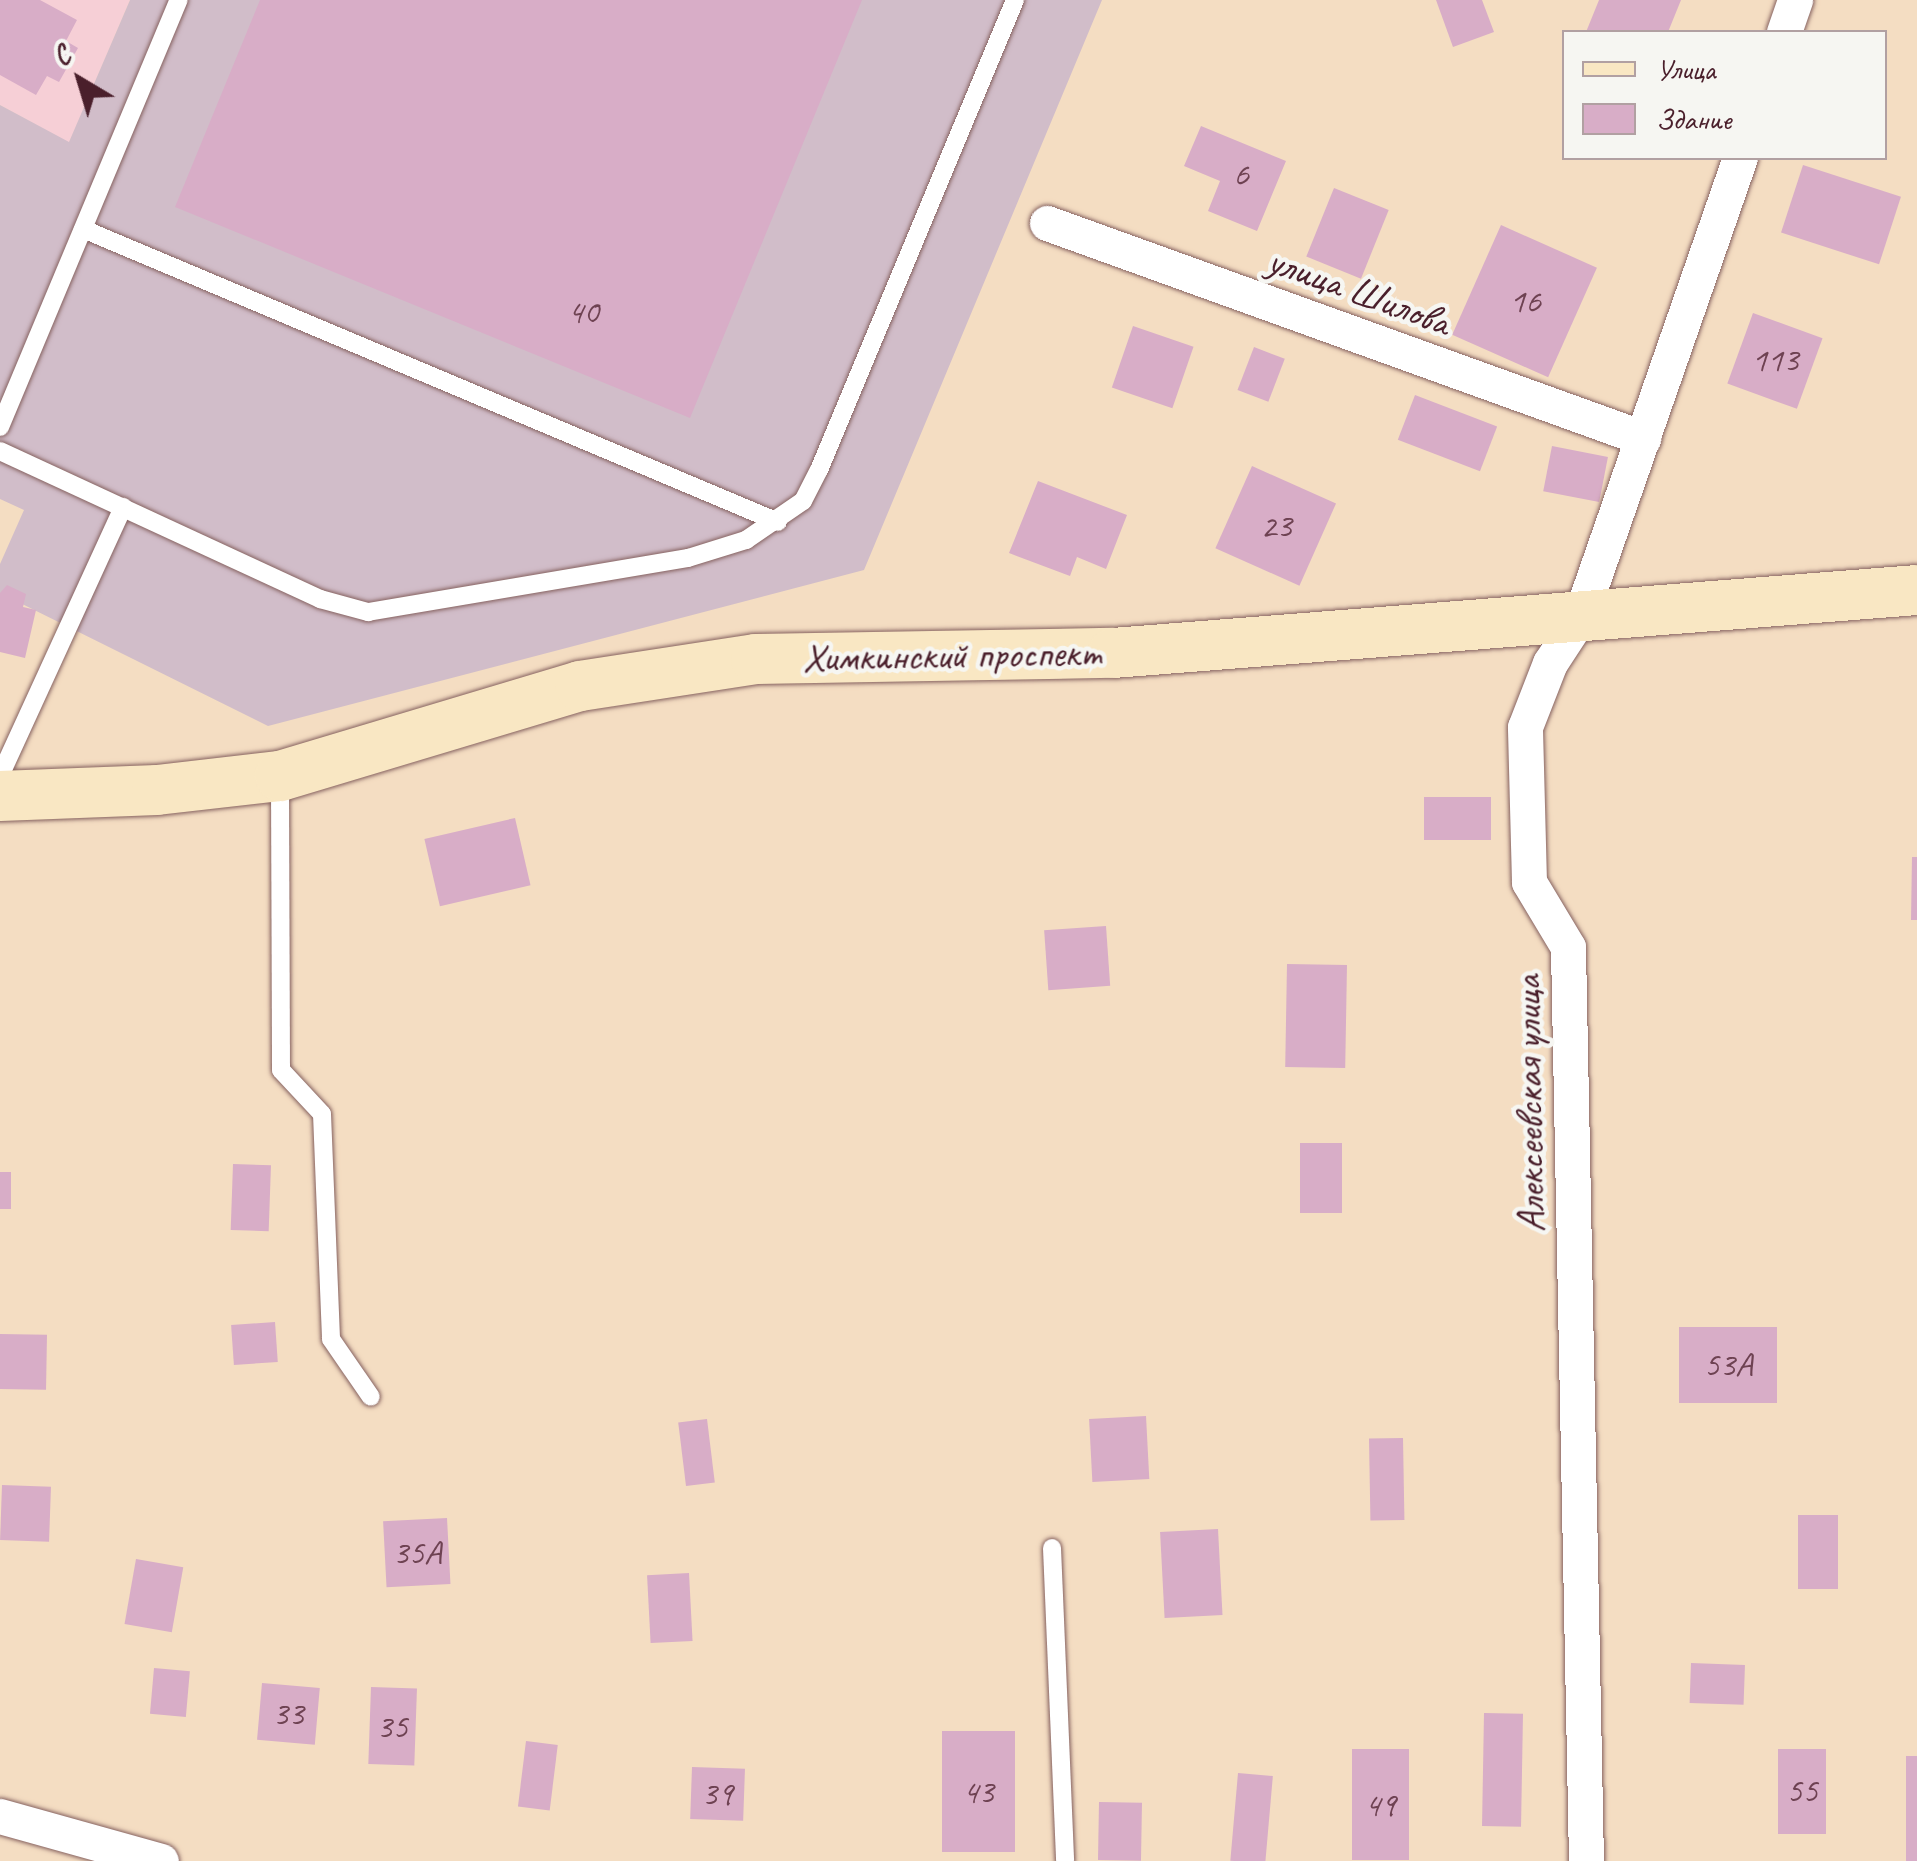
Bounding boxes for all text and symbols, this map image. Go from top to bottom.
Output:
north arrow [30,30,130,130]
legend [1562,30,1887,160]
text: С [45,38,77,74]
text: Улица [1656,50,1715,88]
text: Здание [1656,100,1731,138]
house number: 6 [1233,153,1249,195]
street label: улица Шилова [1261,236,1457,346]
house number: 16 [1509,280,1541,322]
house number: 40 [567,291,599,333]
house number: 113 [1751,339,1799,381]
house number: 23 [1260,505,1292,547]
street label: Химкинский проспект [802,628,1102,682]
street label: Алексеевская улица [1503,974,1555,1234]
house number: 53А [1703,1344,1753,1386]
house number: 35А [392,1532,442,1574]
house number: 33 [272,1693,304,1735]
house number: 35 [376,1706,408,1748]
house number: 55 [1786,1770,1818,1812]
house number: 43 [962,1771,994,1813]
house number: 39 [701,1773,733,1815]
house number: 49 [1364,1784,1396,1826]

